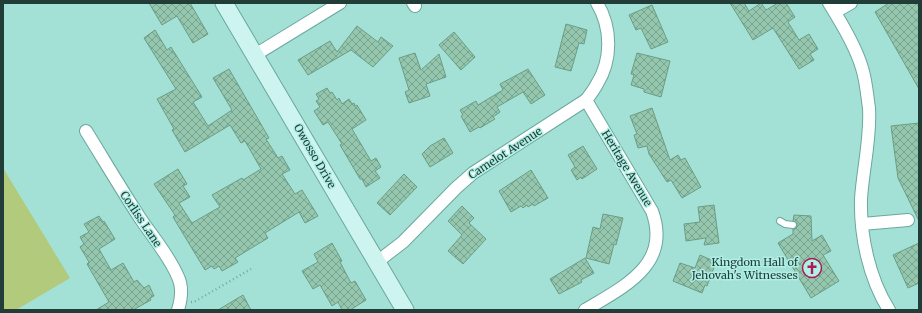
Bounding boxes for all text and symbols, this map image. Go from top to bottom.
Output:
street label: Owosso Drive [291,121,339,191]
street label: Camelot Avenue [466,124,545,182]
street label: Heritage Avenue [599,127,655,209]
street label: Corliss Lane [117,188,165,250]
place label: Kingdom Hall of Jehovah's Witnesses [691,255,799,282]
church icon: Kingdom Hall of Jehovah's Witnesses [801,257,823,279]

